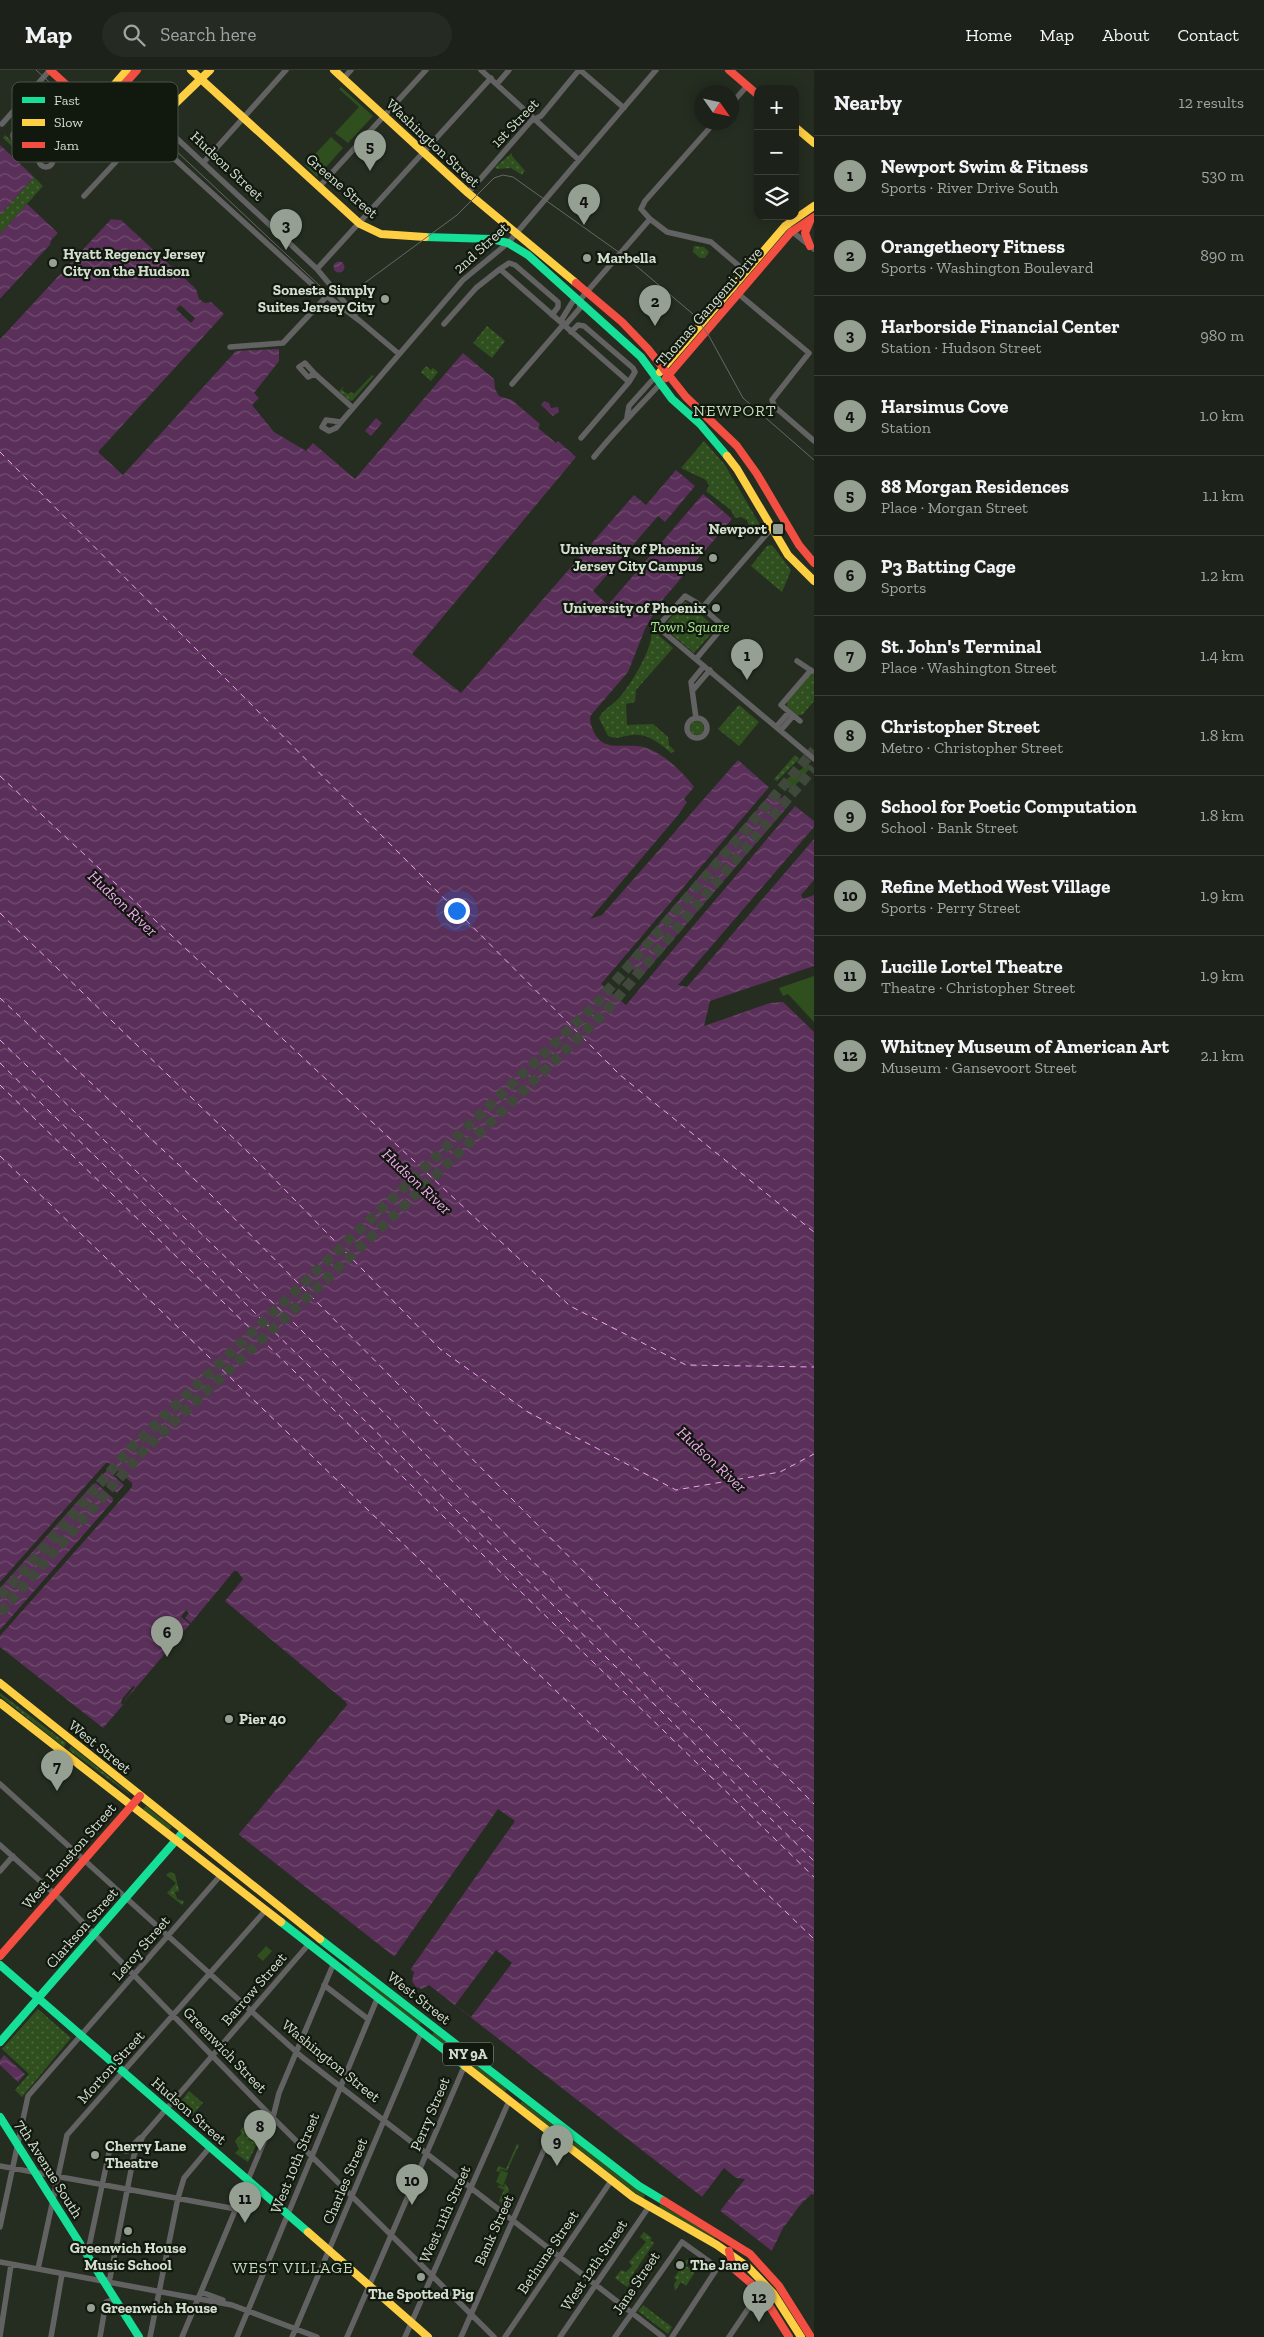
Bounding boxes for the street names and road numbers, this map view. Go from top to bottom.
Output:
street label: Washington Street [382,95,484,191]
street label: 1st Street [487,95,543,151]
street label: Hudson Street [187,128,268,205]
street label: Greene Street [302,150,382,222]
street label: 2nd Street [450,218,512,277]
street label: Thomas Gangemi Drive [652,243,766,371]
street label: West Street [65,1716,135,1778]
street label: West Houston Street [18,1799,120,1913]
street label: Clarkson Street [42,1884,122,1972]
street label: Leroy Street [108,1912,174,1984]
street label: Barrow Street [218,1949,291,2029]
street label: West Street [384,1968,455,2029]
street label: Greenwich Street [179,2003,271,2097]
street label: Washington Street [278,2016,384,2106]
street label: Morton Street [74,2027,149,2107]
road number: NY 9A [443,2042,493,2066]
street label: Hudson Street [148,2074,231,2149]
street label: Perry Street [406,2074,454,2153]
street label: West 10th Street [267,2110,324,2216]
street label: 7th Avenue South [11,2116,87,2222]
street label: Charles Street [319,2135,371,2227]
street label: West 11th Street [416,2162,475,2265]
street label: Bank Street [470,2191,518,2268]
street label: Bethune Street [513,2206,583,2297]
street label: West 12th Street [557,2216,631,2314]
street label: Jane Street [608,2248,664,2318]

